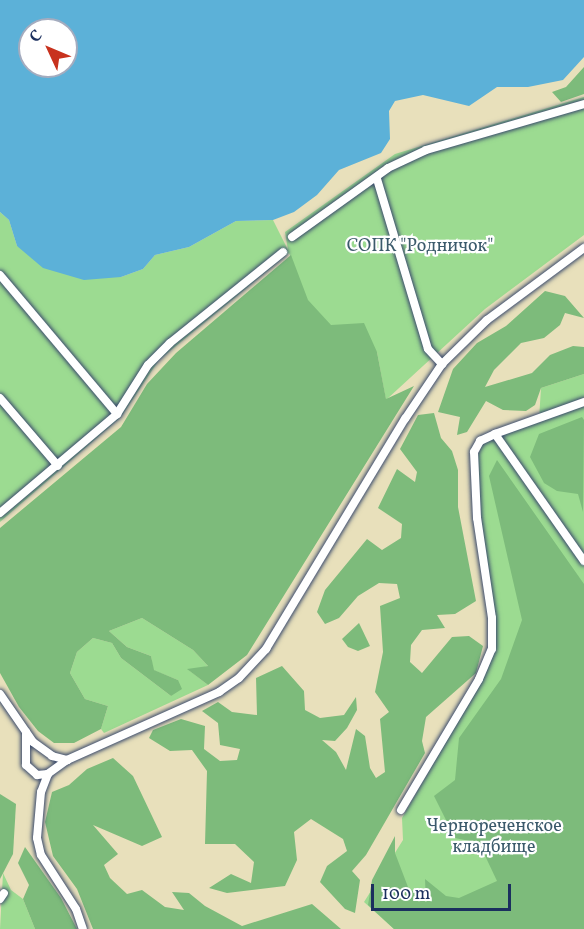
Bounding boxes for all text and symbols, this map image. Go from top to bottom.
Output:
north arrow [18,18,78,78]
text: С [25,26,48,48]
park label: СОПК "Родничок" [347,236,493,258]
park label: Чернореченское кладбище [426,817,562,860]
scale bar [374,872,514,910]
text: 100 m [382,882,431,907]

